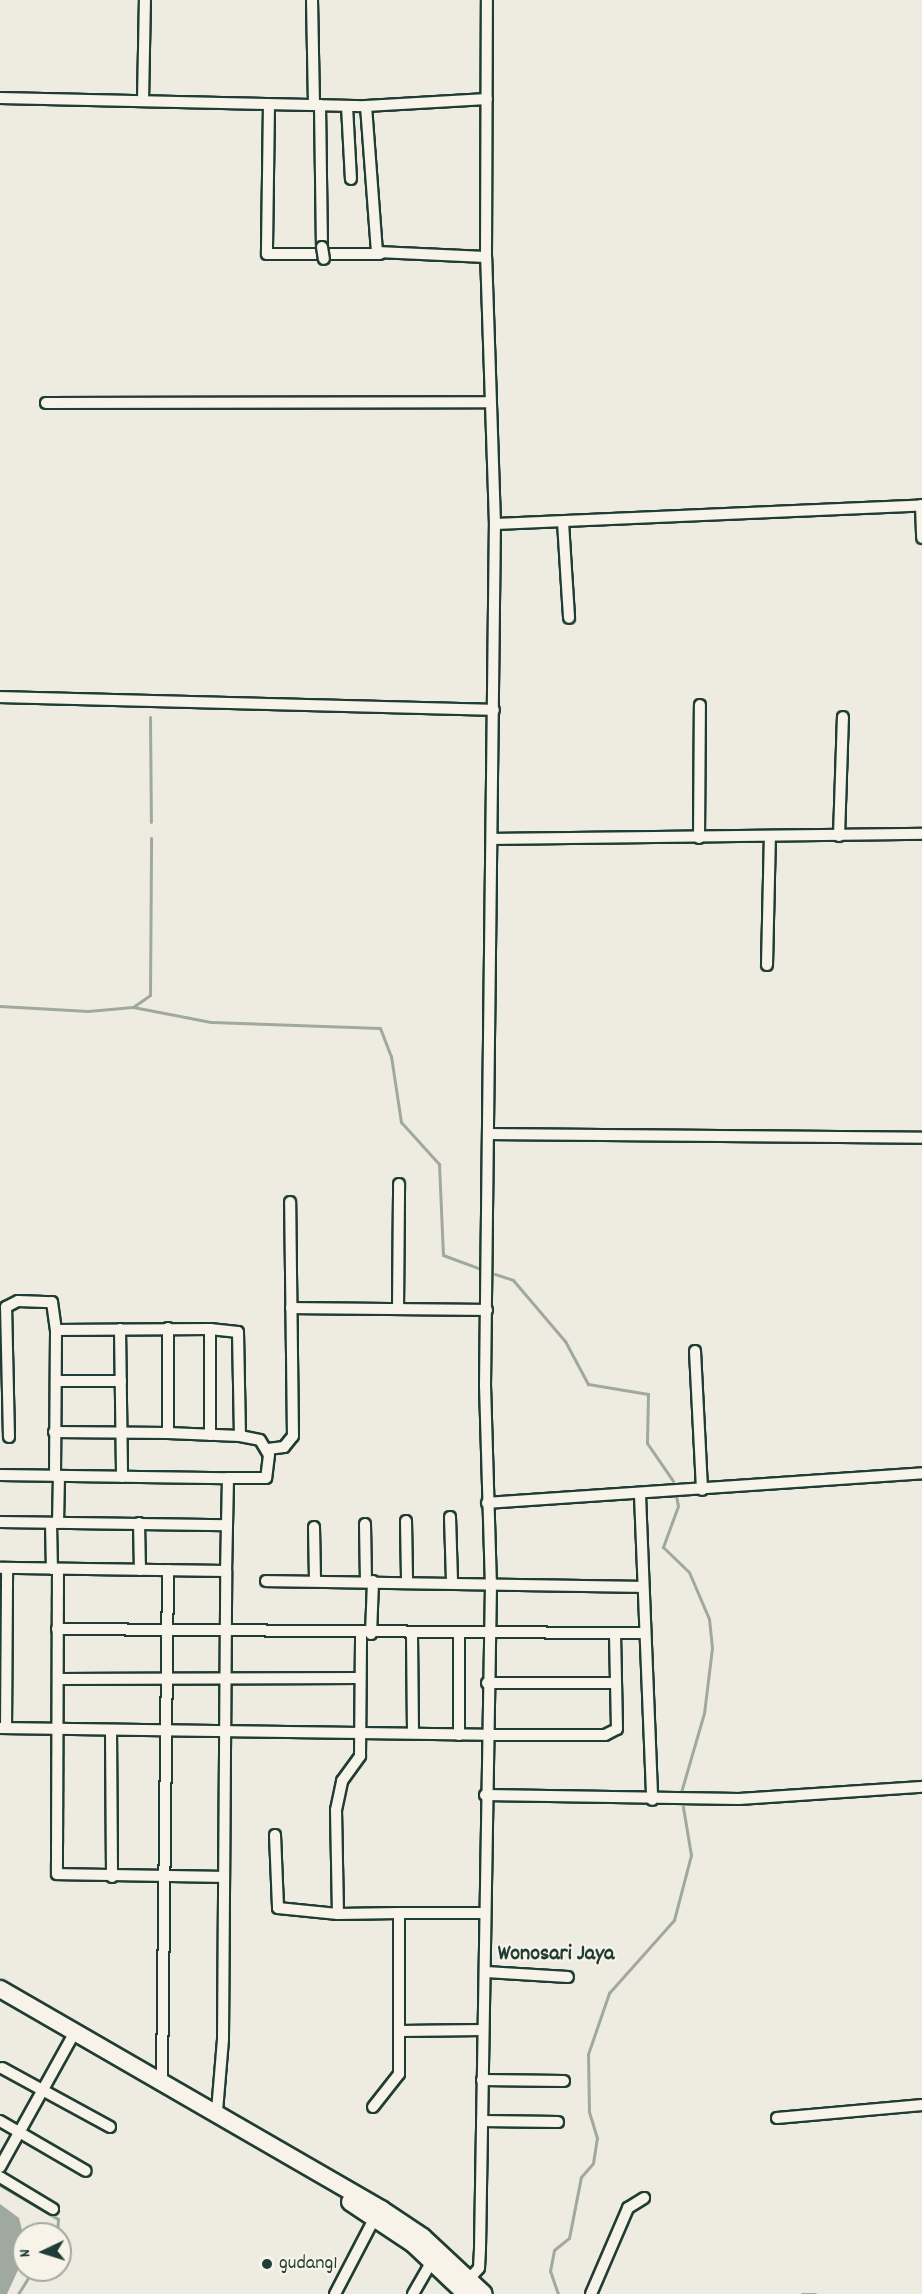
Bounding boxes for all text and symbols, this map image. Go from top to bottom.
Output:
district label: Wonosari Jaya [498,1942,614,1968]
north arrow [12,2222,72,2282]
text: N [14,2248,37,2258]
place label: gudang1 [279,2252,338,2276]
marker: gudang1 [260,2257,274,2271]

